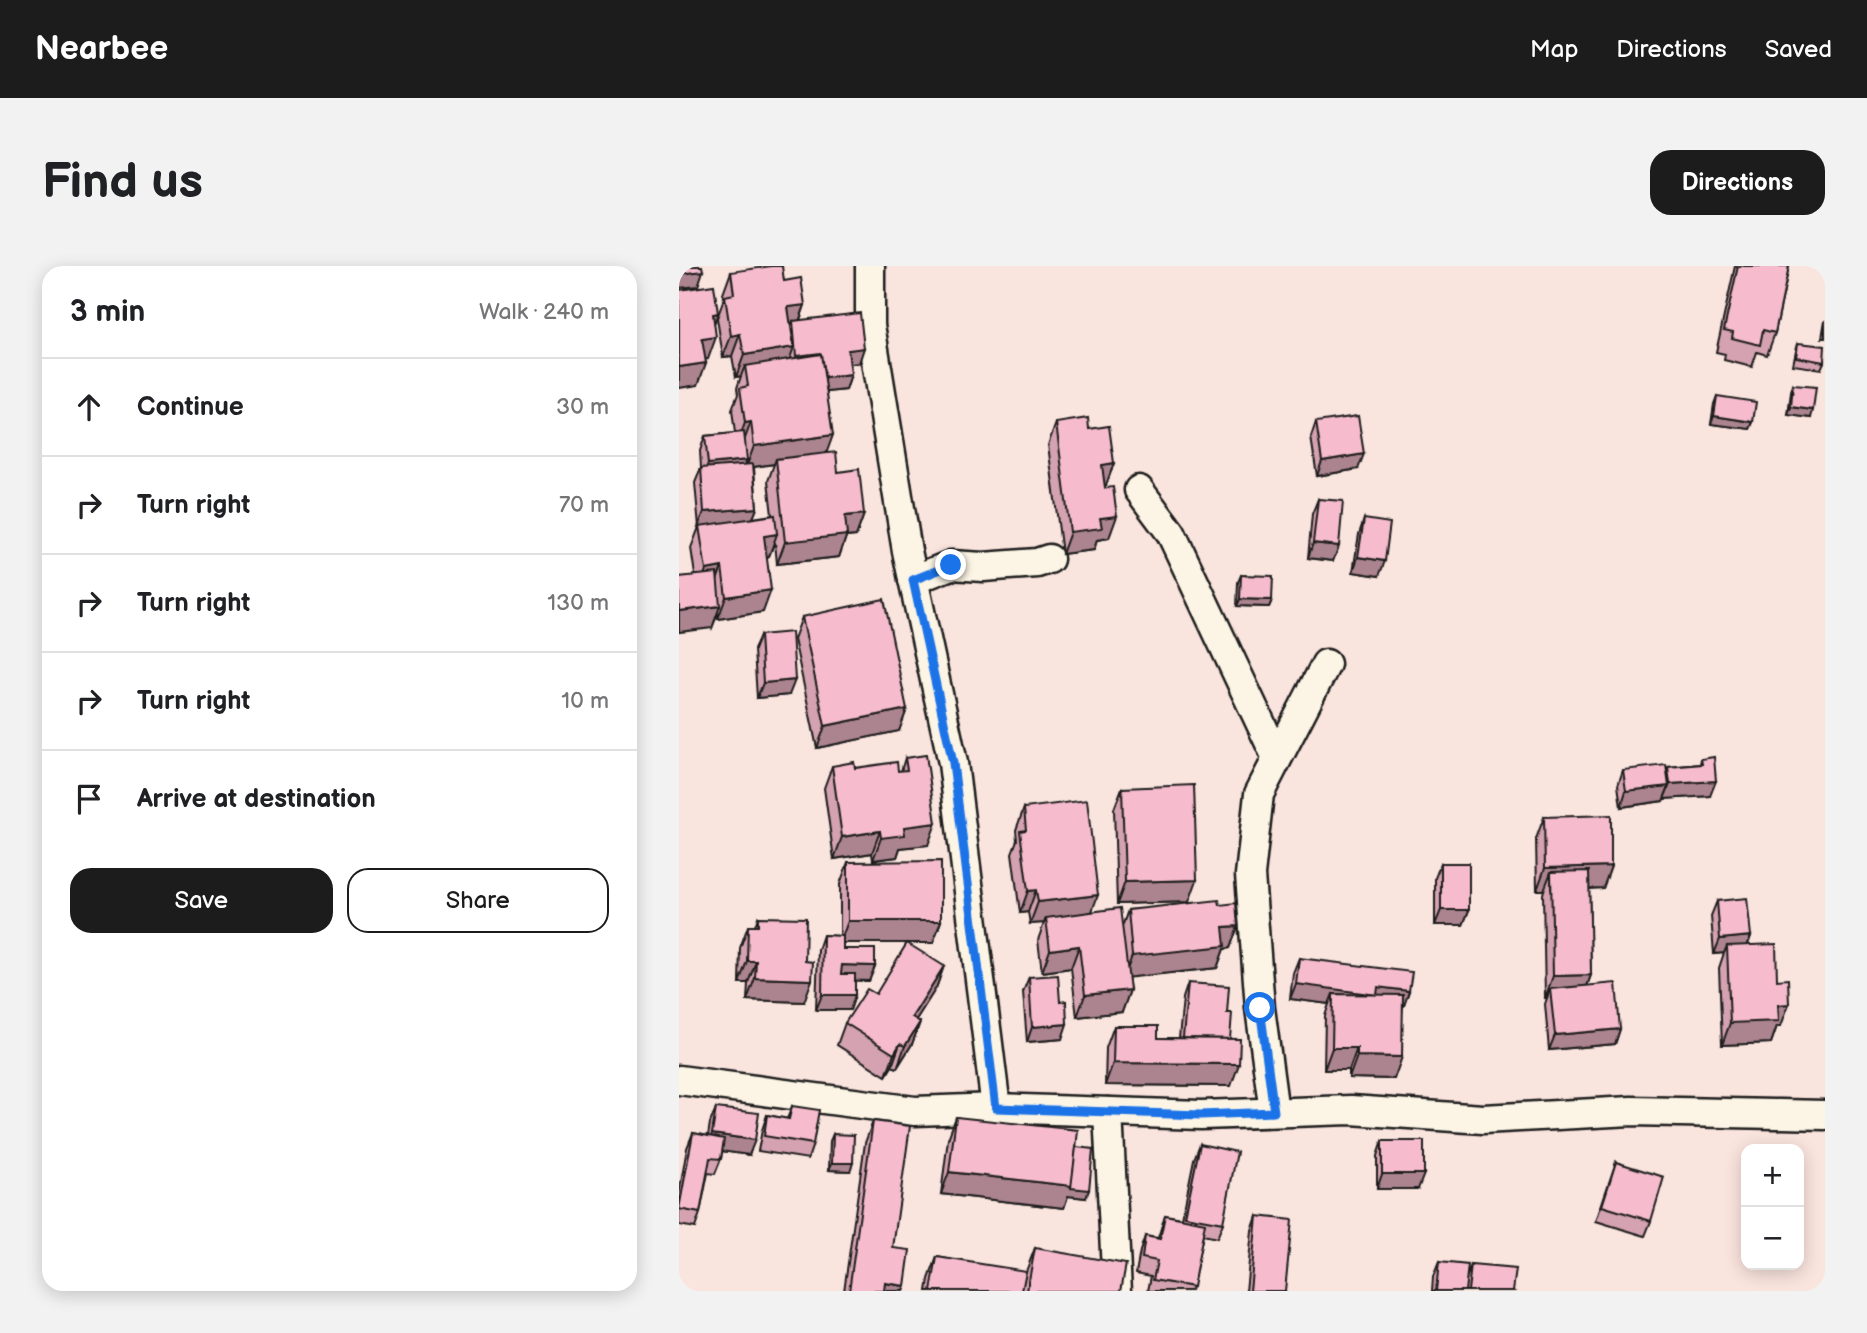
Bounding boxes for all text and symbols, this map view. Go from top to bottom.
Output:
text: Nearbee [35,29,168,69]
text: Map [1530,35,1578,64]
text: Directions [1616,35,1727,64]
text: Saved [1765,35,1832,64]
button: Directions [1650,150,1825,215]
text: Find us [42,153,203,212]
text: 3 min [70,294,145,330]
text: Walk · 240 m [479,298,609,326]
icon: ahead [70,388,108,426]
text: Continue [137,392,244,423]
text: 30 m [556,393,609,421]
icon: right [70,486,108,524]
text: Turn right [137,490,250,521]
text: 70 m [559,491,609,519]
route end [935,549,966,580]
icon: right [70,584,108,622]
text: Turn right [137,588,250,619]
text: 130 m [547,589,609,617]
icon: right [70,682,108,720]
text: Turn right [137,686,250,717]
text: 10 m [561,687,609,715]
icon: arrive [70,780,108,818]
text: Arrive at destination [137,784,376,815]
button: Save [70,868,333,933]
button: Share [347,868,609,933]
route start [1244,992,1275,1023]
map controls [1741,1144,1804,1270]
button: + [1741,1144,1804,1207]
button: − [1741,1207,1804,1270]

